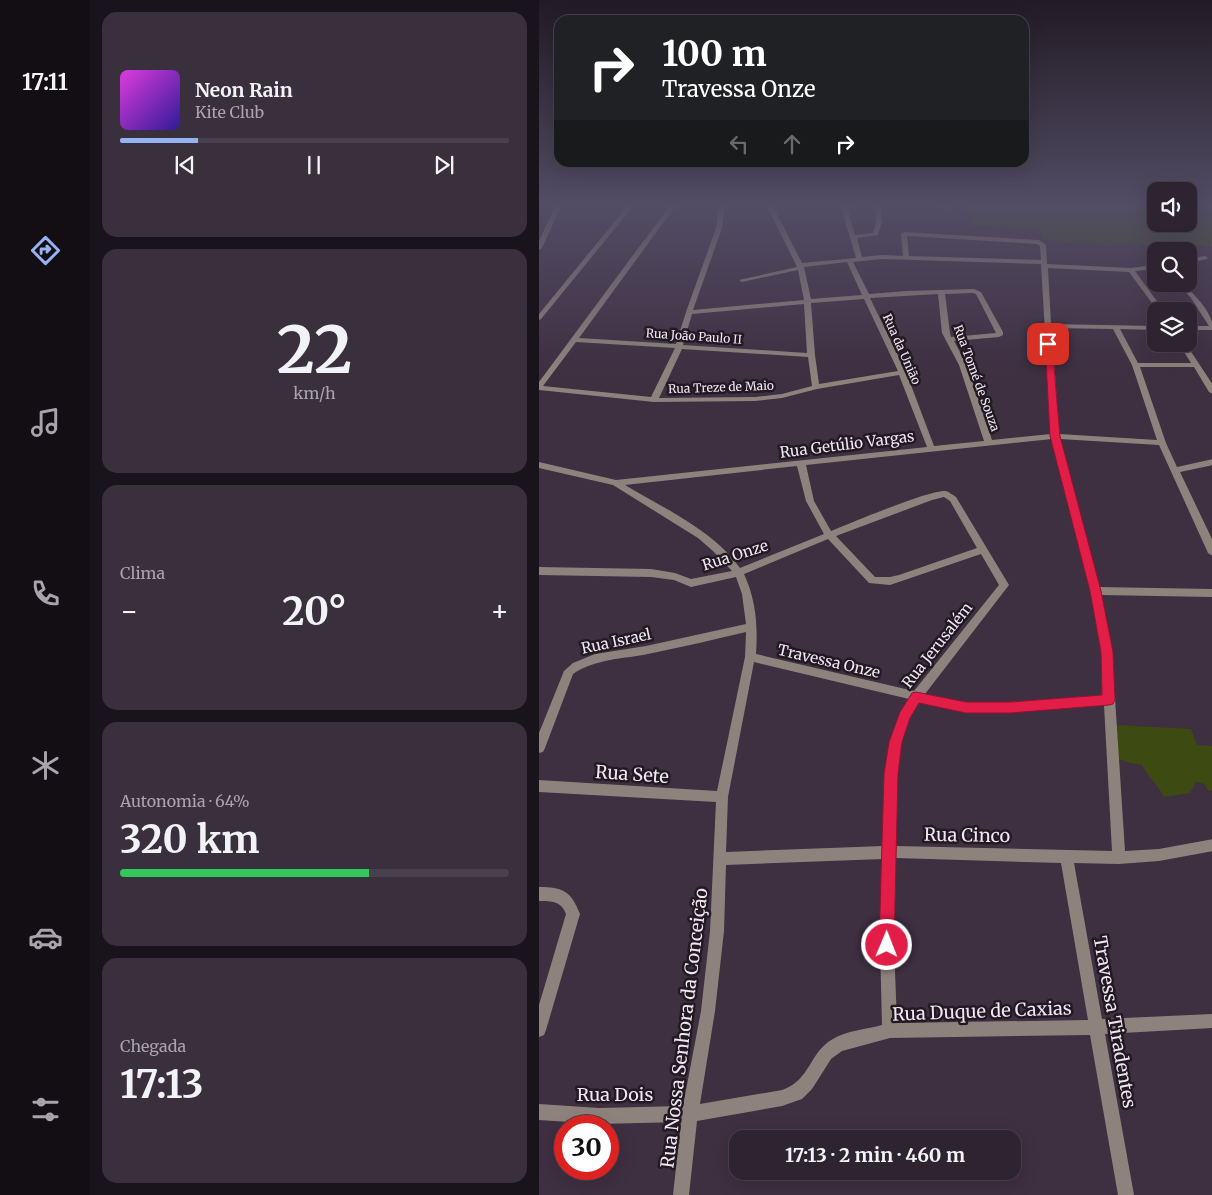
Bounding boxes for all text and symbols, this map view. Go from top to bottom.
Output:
text: 100 m [662,32,767,76]
icon: right [579,35,644,100]
text: 17:11 [22,68,68,96]
text: Travessa Onze [662,75,815,103]
text: Neon Rain [195,78,293,102]
text: Kite Club [195,102,264,122]
icon: left [725,130,753,158]
icon: ahead [778,130,806,158]
icon: right [831,130,859,158]
icon: previous [171,151,199,179]
icon: pause [300,151,328,179]
icon: next [430,151,458,179]
map controls [1147,182,1197,352]
button: sound [1147,182,1197,232]
icon: directions [28,233,63,268]
button: search [1147,242,1197,292]
button: layers [1147,302,1197,352]
text: 22 [277,309,352,391]
street label: Rua da União [880,311,924,387]
street label: Rua Tomé de Souza [951,323,1003,434]
pin [1027,323,1069,365]
street label: Rua João Paulo II [645,325,743,347]
icon: arrive [1034,330,1062,358]
street label: Rua Treze de Maio [668,378,774,396]
text: km/h [293,383,336,403]
icon: music [28,405,63,440]
street label: Rua Getúlio Vargas [779,426,915,462]
street label: Rua Onze [700,535,770,575]
text: Clima [120,563,165,583]
icon: phone [28,576,63,611]
text: 20° [282,588,347,635]
text: − [120,593,139,629]
text: + [490,593,509,629]
street label: Rua Jerusalém [898,598,976,692]
street label: Rua Israel [579,624,653,658]
street label: Travessa Onze [776,640,882,682]
icon: climate [28,748,63,783]
street label: Rua Sete [594,760,670,788]
text: Autonomia · 64% [120,791,250,811]
text: 320 km [120,816,260,863]
street label: Rua Cinco [924,823,1010,847]
street label: Rua Nossa Senhora da Conceição [655,887,713,1169]
position arrow [860,918,912,970]
icon: car [28,920,63,955]
street label: Travessa Tiradentes [1089,934,1141,1110]
street label: Rua Duque de Caxias [892,996,1072,1026]
text: Chegada [120,1036,186,1056]
text: 17:13 [120,1061,204,1108]
street label: Rua Dois [577,1083,653,1106]
icon: filters [28,1092,63,1127]
speed limit sign: 30 [554,1115,619,1180]
text: 17:13 · 2 min · 460 m [785,1143,965,1167]

